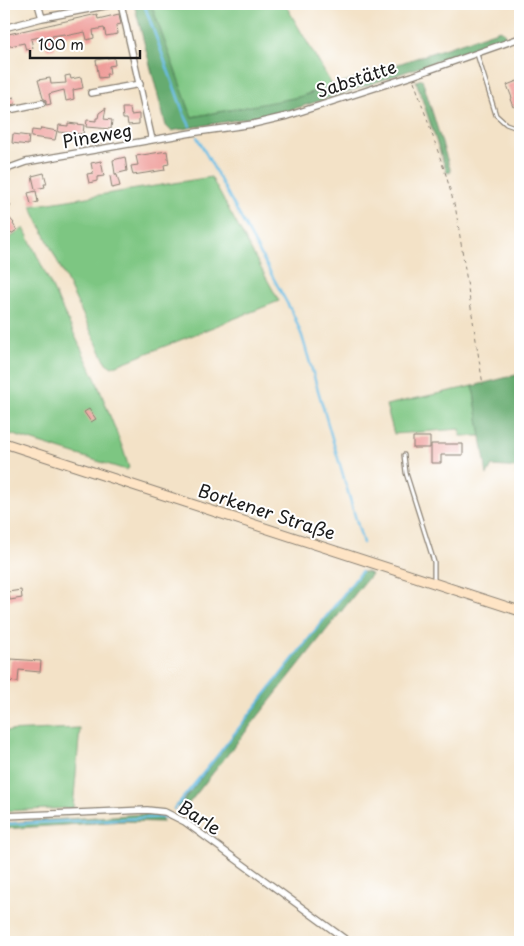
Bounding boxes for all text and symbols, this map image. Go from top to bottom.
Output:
scale bar [30,28,140,60]
text: 100 m [38,32,84,55]
street label: Sabstätte [312,52,400,104]
street label: Pineweg [60,116,134,154]
street label: Borkener Straße [195,476,339,546]
street label: Barle [173,793,227,841]

